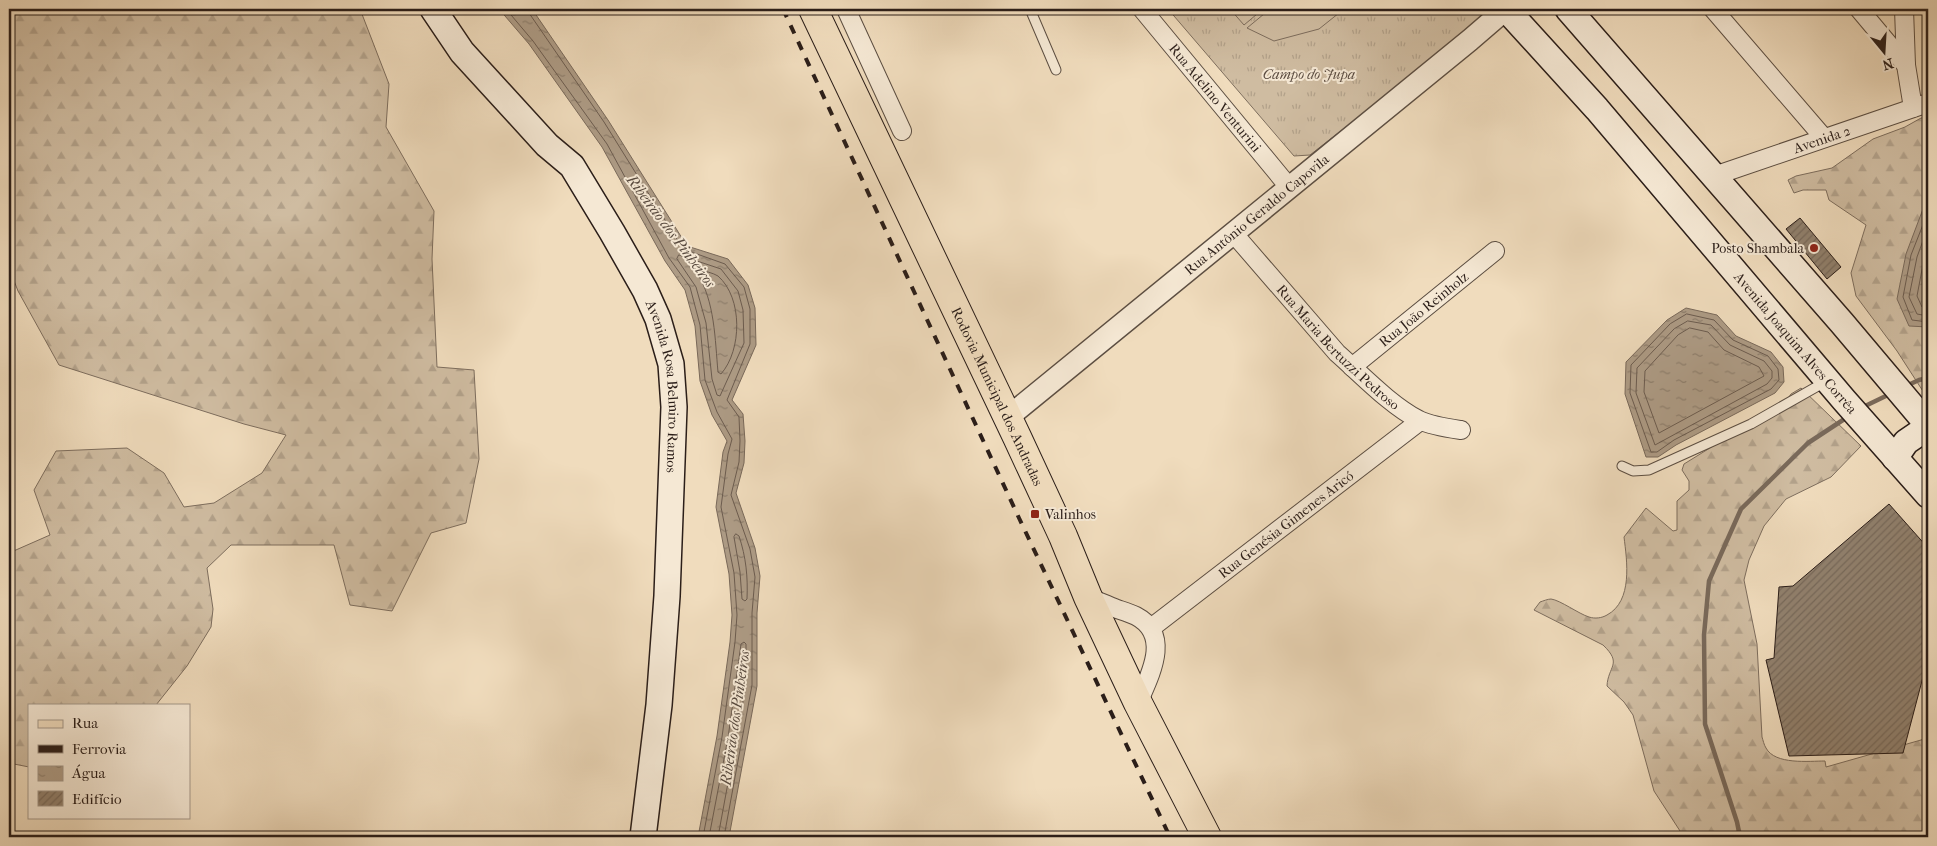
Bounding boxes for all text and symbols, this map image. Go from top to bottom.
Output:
north arrow [1860,28,1910,78]
street label: Rua Adelino Venturini [1165,40,1265,156]
text: N [1880,54,1896,74]
park label: Campo do Jupa [1263,66,1355,83]
street label: Avenida 2 [1790,122,1853,158]
street label: Rua Antônio Geraldo Capovila [1181,150,1333,279]
water label: Ribeirão dos Pinheiros [622,170,719,291]
place label: Posto Shambala [1711,240,1805,257]
marker: Posto Shambala [1808,242,1820,254]
street label: Rua João Reinholz [1376,268,1472,351]
street label: Avenida Joaquim Alves Corrêa [1730,268,1861,418]
street label: Rua Maria Bertuzzi Pedroso [1273,281,1403,414]
street label: Avenida Rosa Belmiro Ramos [641,296,682,473]
street label: Rodovia Municipal dos Andradas [947,304,1046,489]
street label: Rua Genésia Gimenes Aricó [1215,467,1357,582]
place label: Valinhos [1044,506,1096,523]
marker: Valinhos [1029,508,1041,520]
water label: Ribeirão dos Pinheiros [716,649,753,788]
legend [28,704,190,818]
text: Rua [72,714,99,732]
text: Ferrovia [72,740,127,758]
text: Água [71,764,106,782]
text: Edifício [72,790,122,808]

